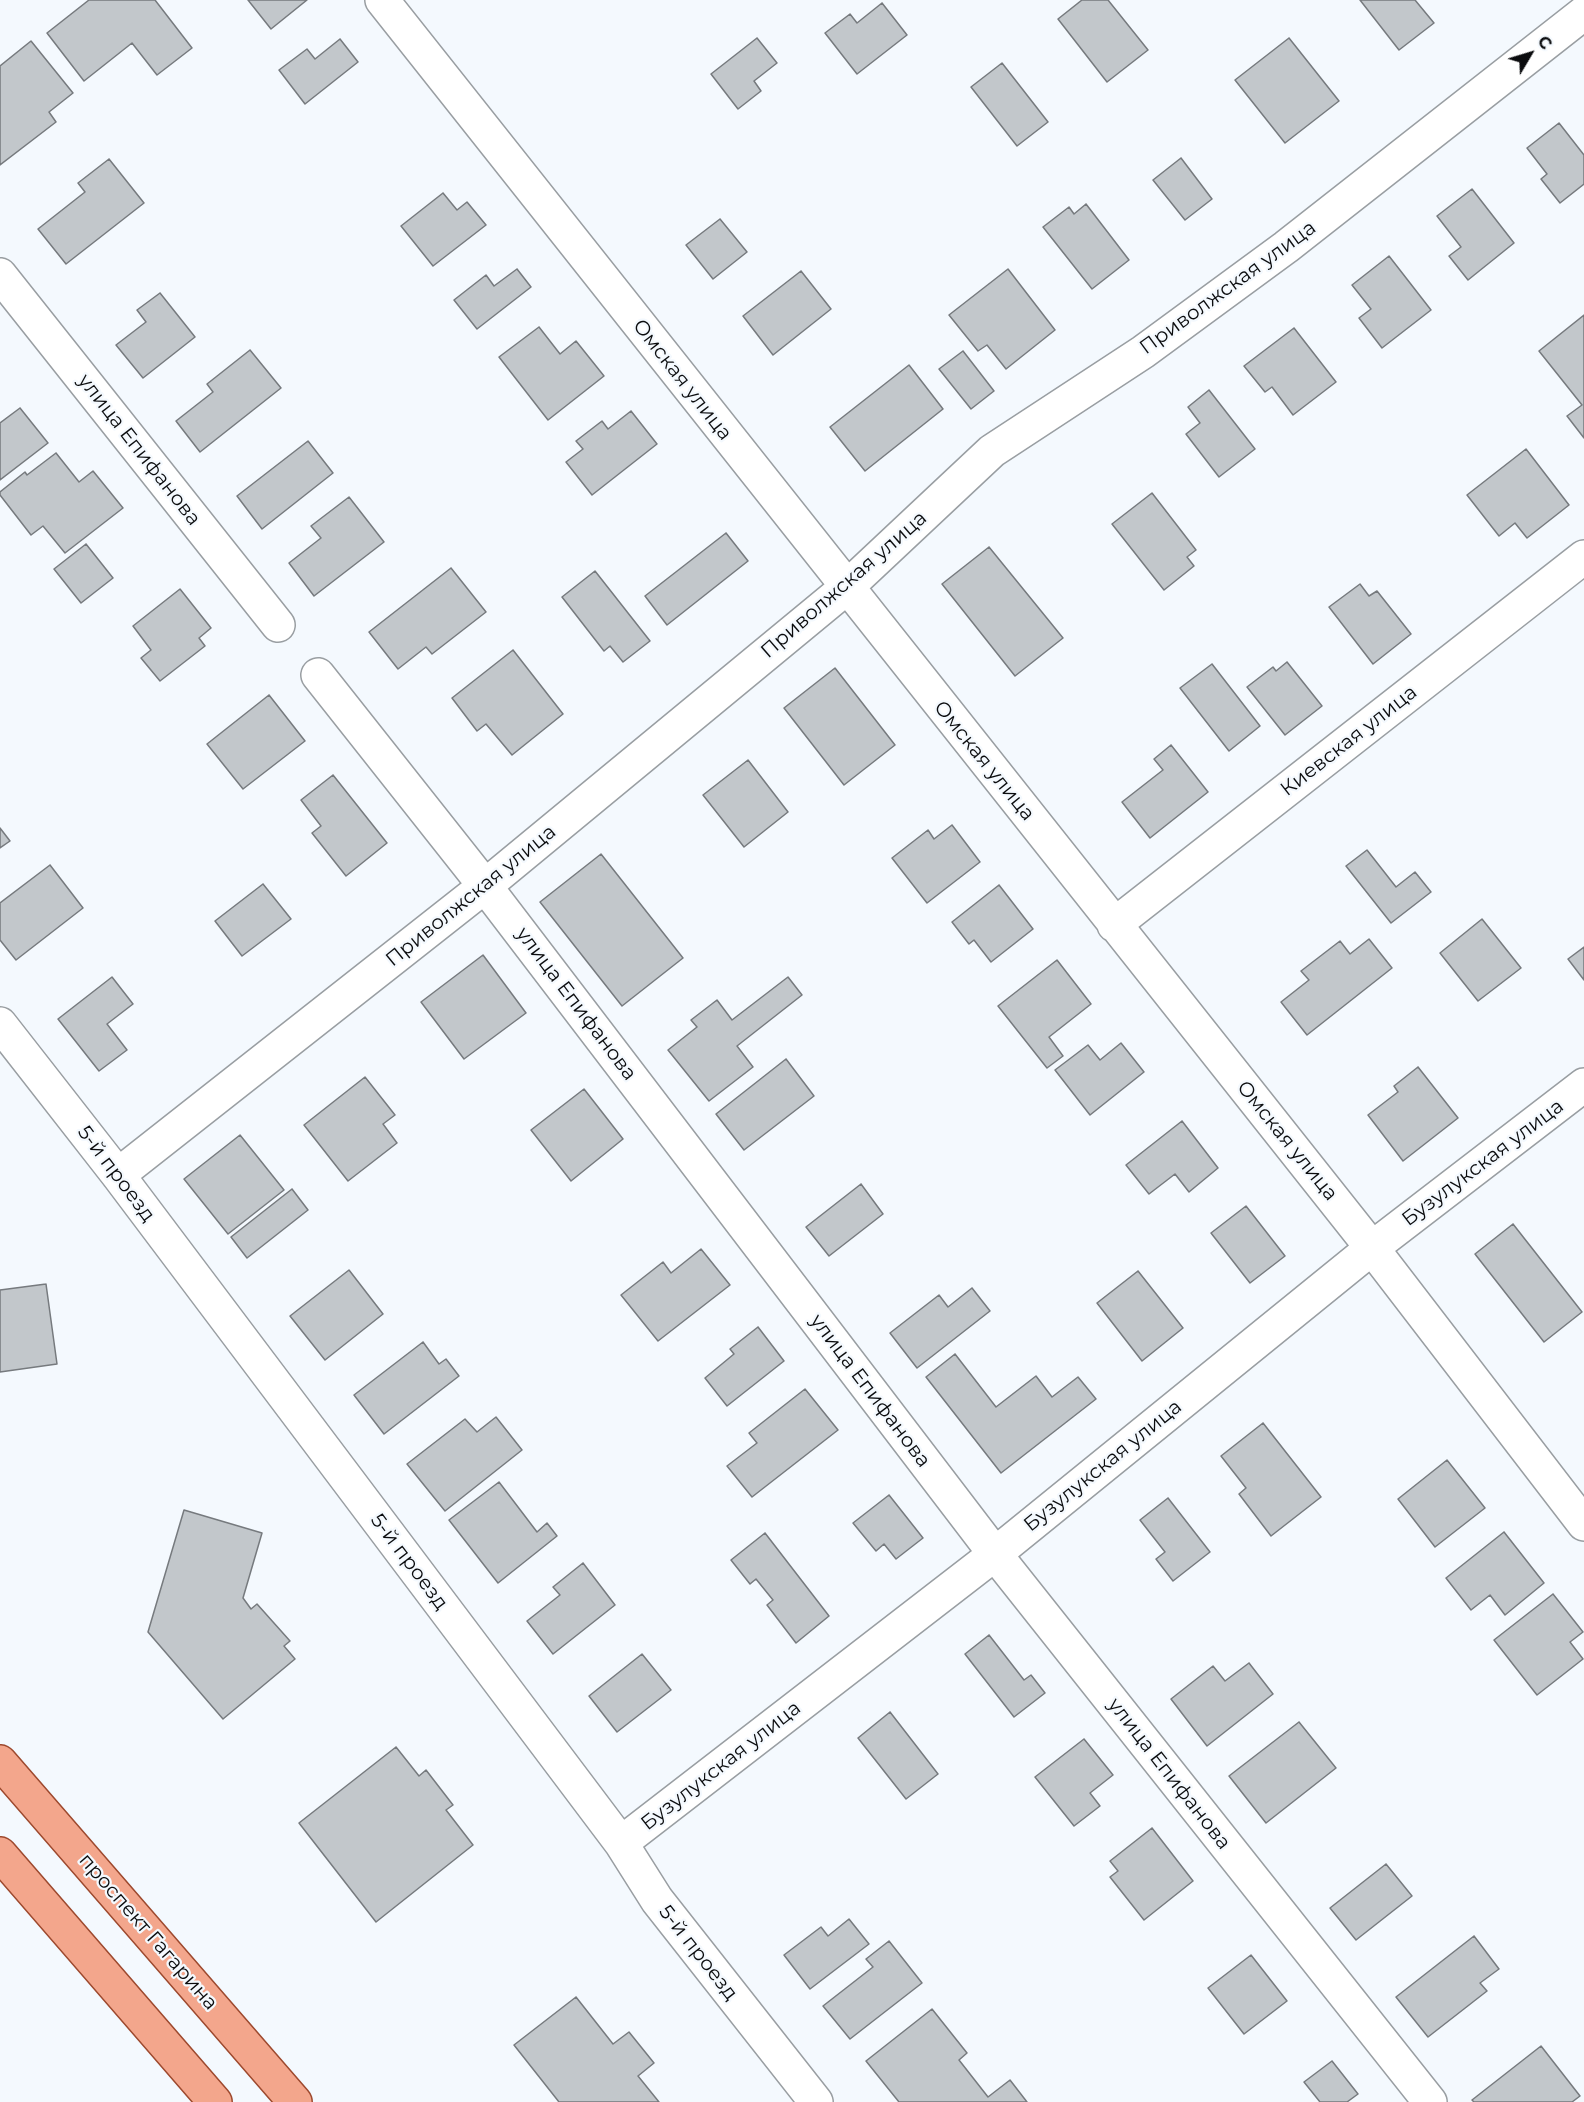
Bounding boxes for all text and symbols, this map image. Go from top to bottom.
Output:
north arrow [1500,24,1560,84]
text: С [1534,32,1556,53]
street label: Приволжская улица [1135,216,1321,360]
street label: Омская улица [627,315,737,445]
street label: улица Епифанова [72,370,206,530]
street label: Приволжская улица [756,506,932,664]
street label: Киевская улица [1276,680,1422,802]
street label: Омская улица [928,696,1040,826]
street label: Приволжская улица [381,820,561,972]
street label: улица Епифанова [511,923,641,1085]
street label: Омская улица [1231,1076,1343,1206]
street label: Бузулукская улица [1398,1094,1568,1232]
street label: 5-й проезд [72,1121,160,1227]
street label: улица Епифанова [805,1310,935,1472]
street label: Бузулукская улица [1019,1395,1187,1537]
street label: 5-й проезд [365,1509,453,1615]
street label: улица Епифанова [1102,1694,1236,1854]
street label: Бузулукская улица [636,1696,806,1836]
street label: проспект Гагарина [74,1849,222,2015]
street label: 5-й проезд [653,1901,743,2005]

